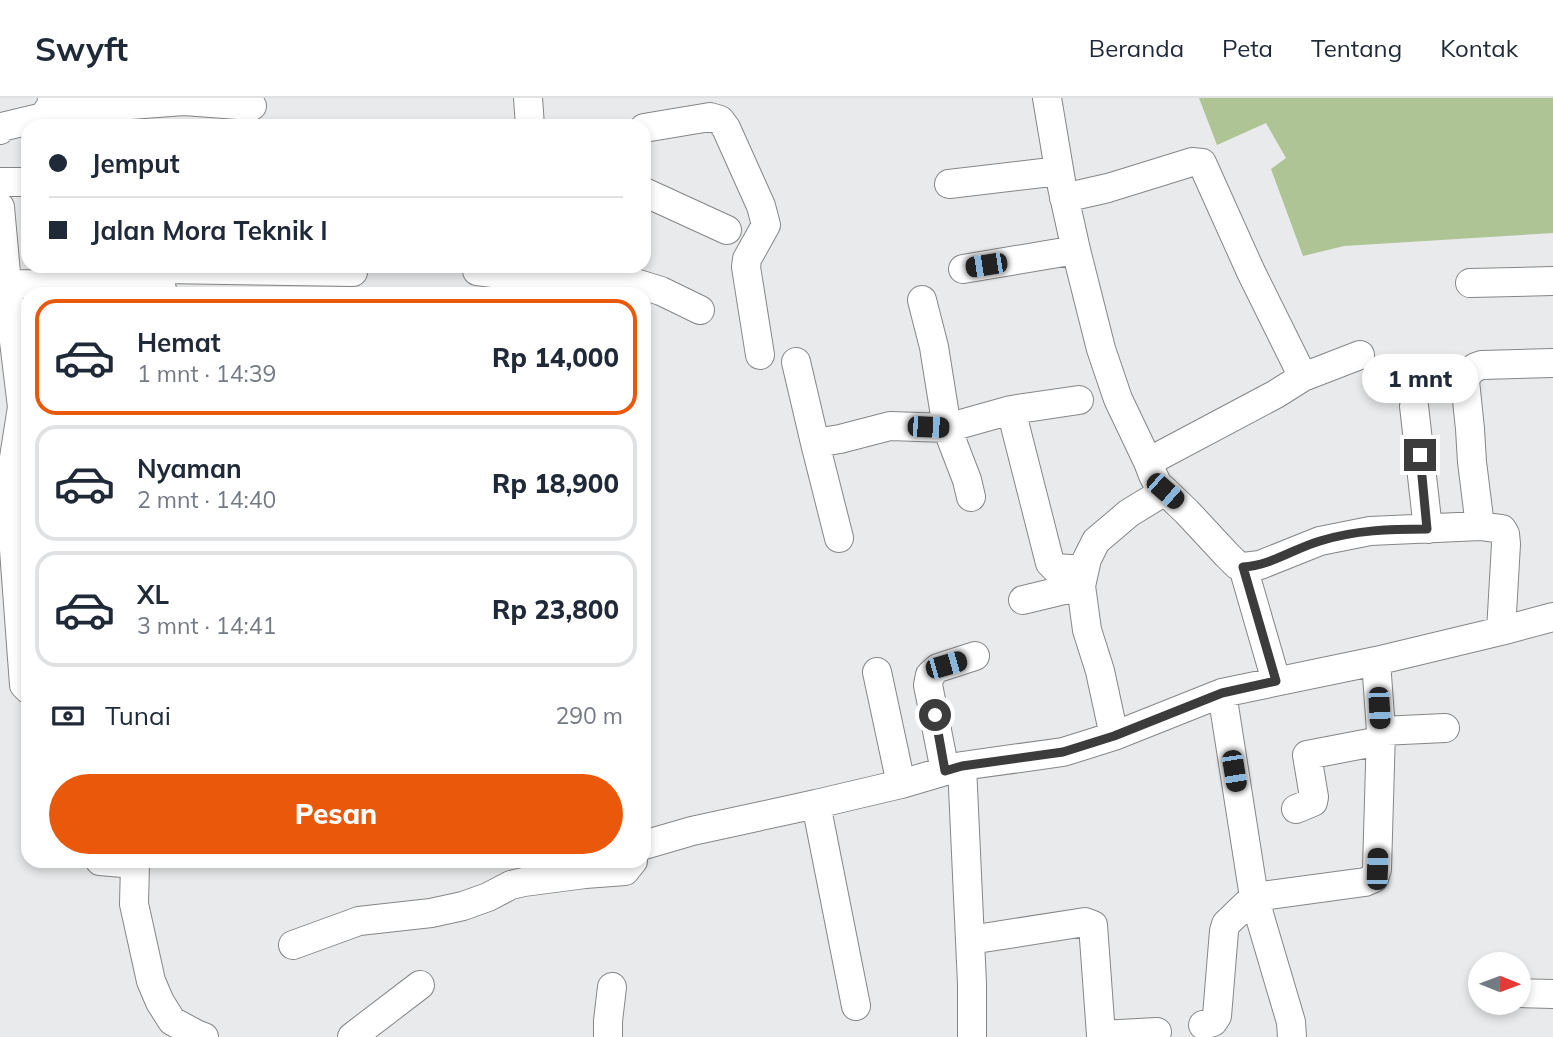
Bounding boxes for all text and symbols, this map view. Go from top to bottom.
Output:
text: Swyft [35,28,128,69]
text: Beranda [1089,33,1184,63]
text: Peta [1222,33,1273,63]
text: Tentang [1311,33,1402,63]
text: Kontak [1440,33,1518,63]
text: Jemput [91,147,180,180]
text: Jalan Mora Teknik I [91,214,328,247]
car [964,251,1009,279]
icon: car [53,326,116,389]
text: Hemat [137,326,221,359]
text: Rp 14,000 [492,341,619,374]
callout: 1 mnt [1362,354,1478,402]
text: 1 mnt · 14:39 [137,359,276,388]
text: 1 mnt [1388,364,1452,393]
car [907,416,950,438]
route end [1404,439,1436,471]
icon: car [53,452,116,515]
text: Nyaman [137,452,242,485]
text: Rp 18,900 [492,467,619,500]
car [1143,469,1188,513]
text: 2 mnt · 14:40 [137,485,276,514]
icon: car [53,578,116,641]
text: XL [137,578,169,611]
text: Rp 23,800 [492,593,619,626]
text: 3 mnt · 14:41 [137,611,276,640]
car [923,649,970,681]
car [1368,686,1391,730]
icon: cash [49,697,87,735]
text: Tunai [105,699,171,732]
route start [919,699,951,731]
text: 290 m [555,701,623,730]
car [1221,749,1248,793]
button: Pesan [49,774,623,854]
car [1366,848,1389,890]
north arrow [1468,952,1531,1015]
map controls [1468,952,1531,1015]

